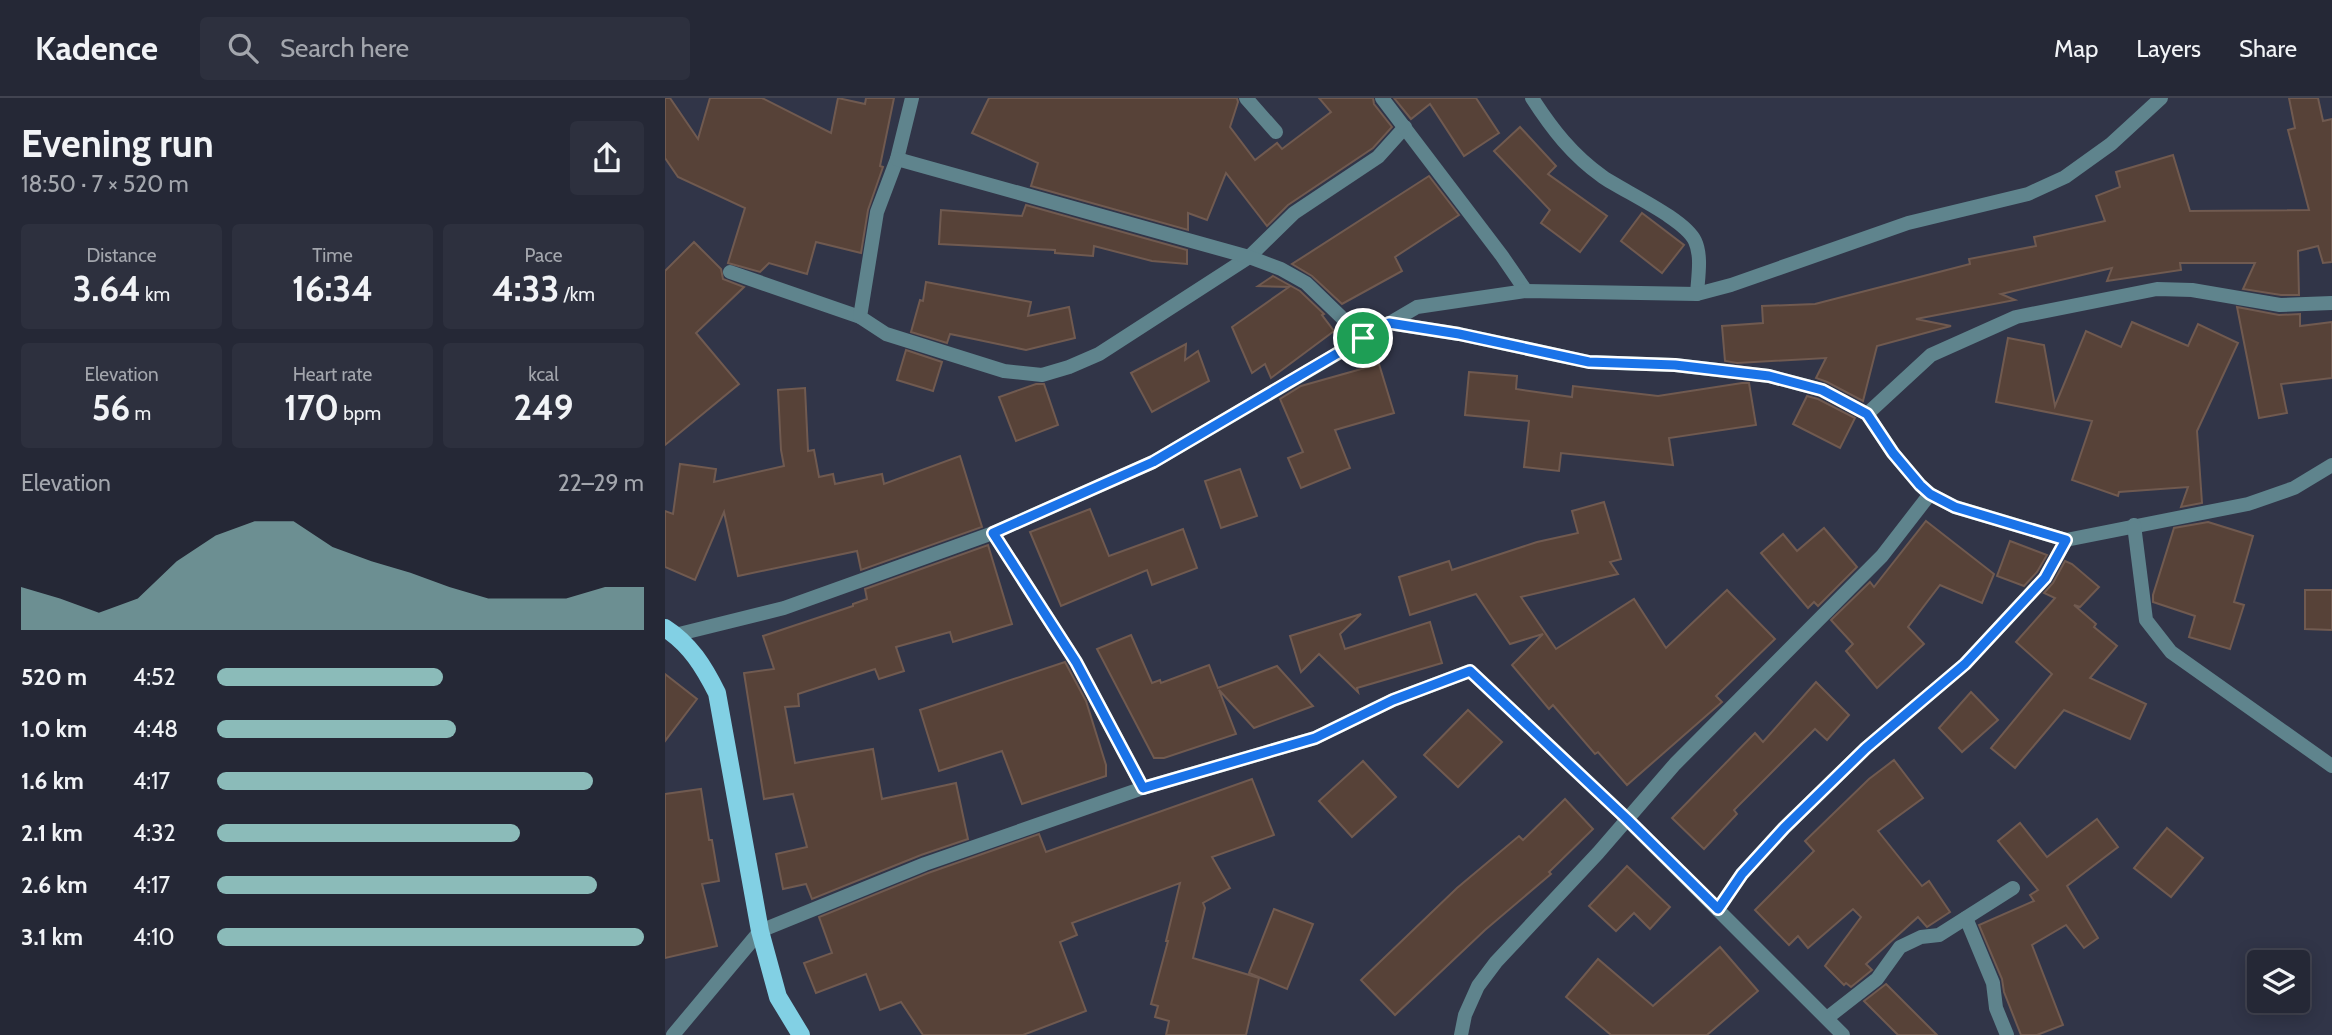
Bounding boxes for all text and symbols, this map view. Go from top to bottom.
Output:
search box [200,17,690,80]
text: Kadence [35,28,158,68]
icon: search [224,29,262,67]
text: Search here [280,32,409,64]
text: Map [2054,34,2098,63]
text: Layers [2136,34,2201,63]
text: Share [2239,34,2297,63]
text: Evening run [21,120,214,167]
button: share [570,121,644,195]
text: 18:50 · 7 × 520 m [21,170,189,198]
text: Distance [87,244,156,267]
text: Time [312,244,353,267]
text: Pace [525,244,562,267]
text: 3.64 [73,267,141,310]
text: 16:34 [292,267,373,310]
text: 4:33 [492,267,559,310]
text: km [141,283,170,306]
text: /km [559,283,595,306]
pin [1333,308,1393,368]
icon: arrive [1344,319,1382,357]
text: Elevation [84,363,159,386]
text: Heart rate [293,363,372,386]
text: kcal [528,363,559,386]
text: 56 [92,386,130,429]
text: 170 [284,386,339,429]
text: 249 [514,386,573,429]
text: m [130,402,151,425]
text: bpm [339,402,381,425]
text: Elevation [21,469,111,497]
text: 22–29 m [558,469,644,497]
text: 520 m [21,663,87,691]
text: 4:52 [133,663,176,691]
text: 1.0 km [21,715,87,743]
text: 4:48 [133,715,178,743]
text: 1.6 km [21,767,84,795]
text: 4:17 [133,767,170,795]
text: 2.1 km [21,819,83,847]
text: 4:32 [133,819,176,847]
text: 2.6 km [21,871,88,899]
text: 4:17 [133,871,170,899]
text: 3.1 km [21,923,83,951]
text: 4:10 [133,923,175,951]
map controls [2247,950,2310,1013]
button: layers [2247,950,2310,1013]

